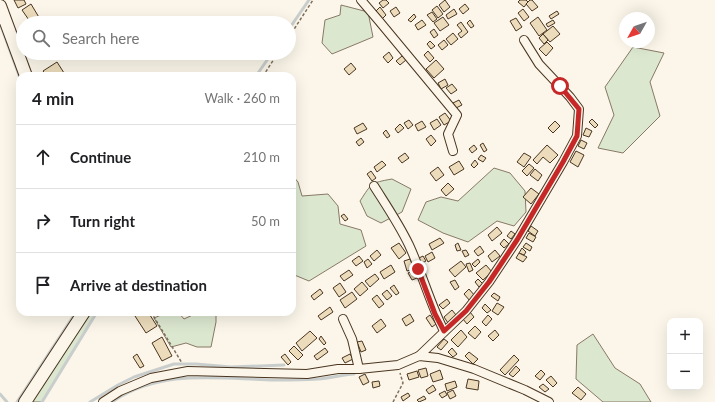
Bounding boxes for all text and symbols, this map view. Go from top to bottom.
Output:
north arrow [619,12,655,48]
search box [16,16,296,60]
icon: search [30,27,52,49]
text: Search here [62,29,139,47]
route start [551,77,569,95]
text: 4 min [32,88,74,109]
text: Walk · 260 m [204,90,280,106]
icon: ahead [32,146,54,168]
text: Continue [70,148,131,166]
text: 210 m [243,149,280,165]
icon: right [32,210,54,232]
text: Turn right [70,212,135,230]
text: 50 m [251,213,280,229]
route end [409,260,427,278]
icon: arrive [32,274,54,296]
text: Arrive at destination [70,276,207,294]
map controls [667,318,703,390]
button: + [667,318,703,354]
button: − [667,354,703,390]

